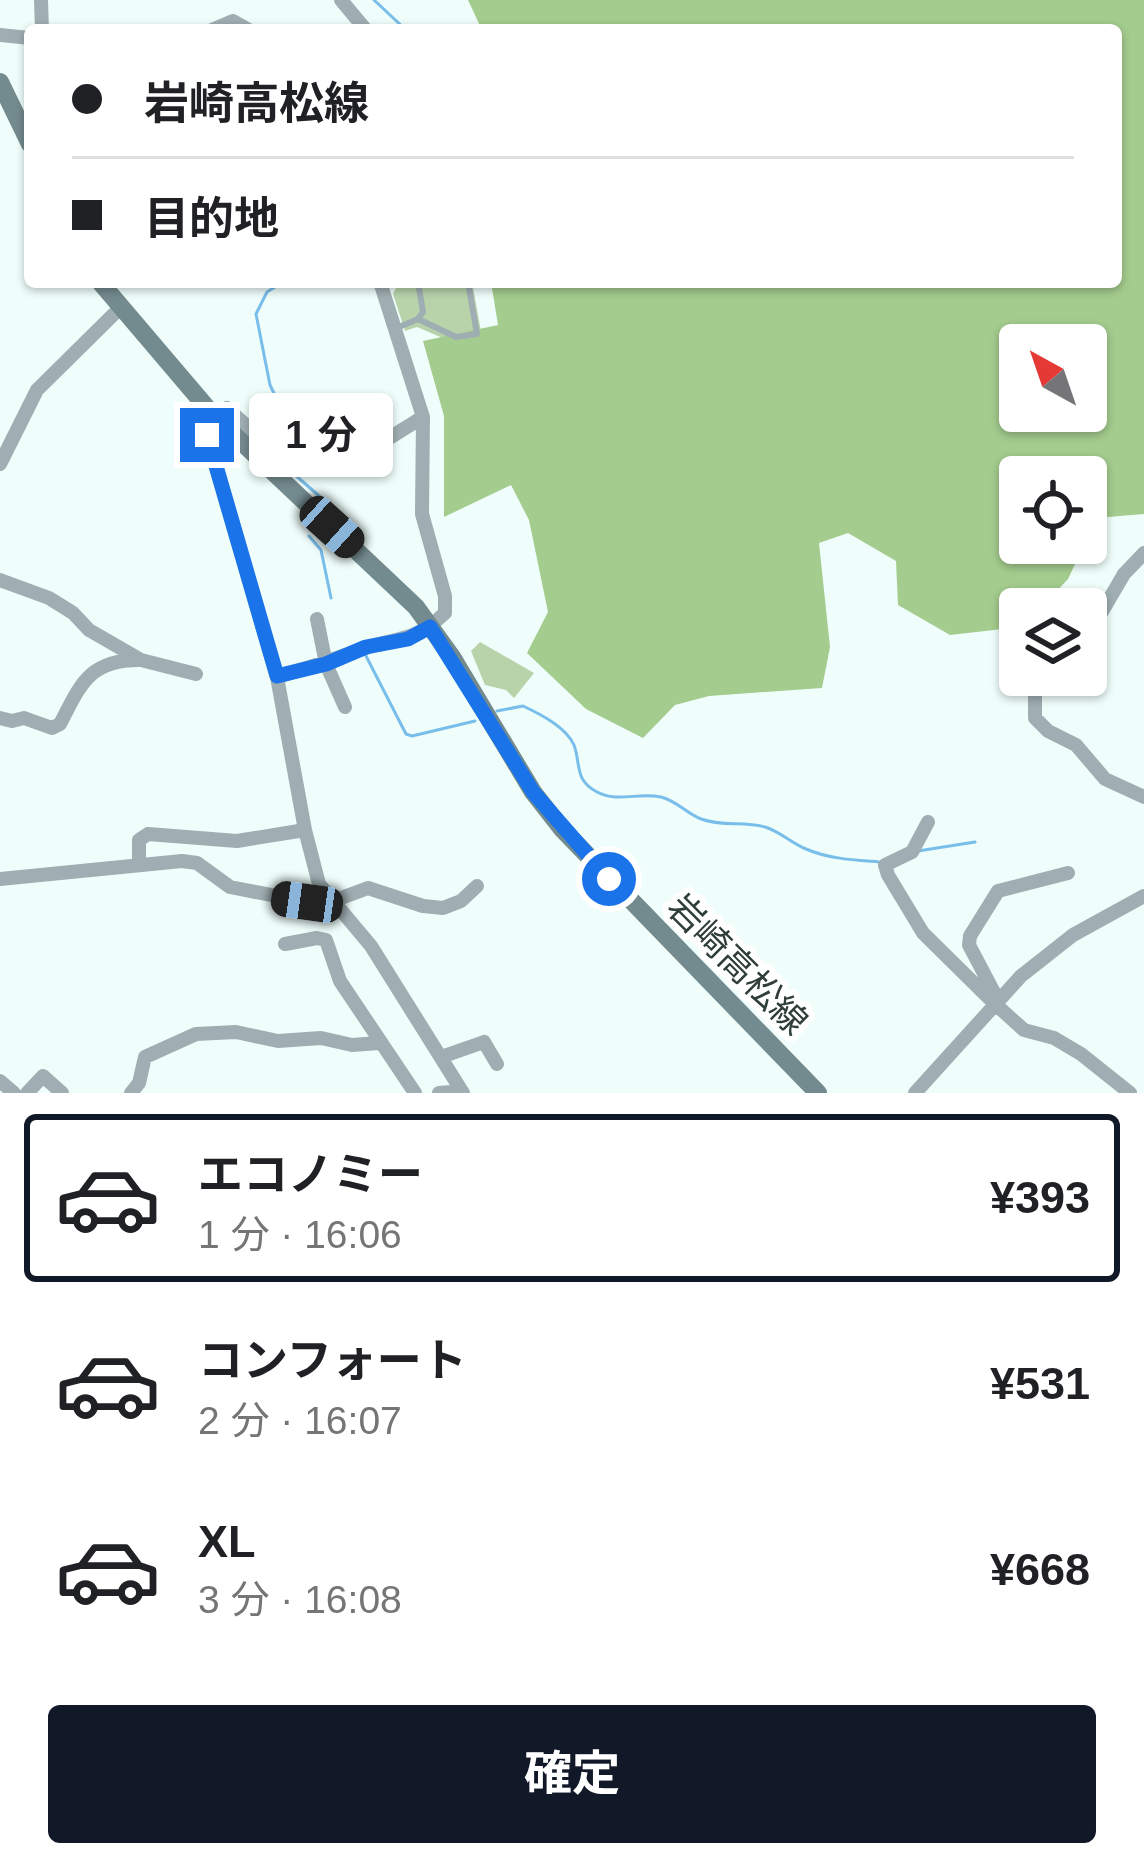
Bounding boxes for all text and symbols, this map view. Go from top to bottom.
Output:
text: 岩崎高松線 [144,78,369,129]
text: 目的地 [144,193,279,244]
north arrow [999,324,1107,432]
map controls [999,324,1107,696]
callout: 1 分 [249,393,393,477]
route end [180,408,234,462]
text: 1 分 [285,413,357,456]
button: locate [999,456,1107,564]
car [293,490,371,564]
button: layers [999,588,1107,696]
route start [582,852,636,906]
car [269,879,345,925]
street label: 岩崎高松線 [660,886,816,1042]
icon: car [54,1144,162,1252]
text: エコノミー [198,1149,423,1200]
text: ¥393 [990,1172,1090,1223]
text: 1 分 · 16:06 [198,1213,402,1256]
icon: car [54,1330,162,1438]
text: コンフォート [198,1335,467,1386]
text: ¥531 [990,1358,1090,1409]
text: 2 分 · 16:07 [198,1399,402,1442]
icon: car [54,1516,162,1624]
text: XL [198,1516,256,1567]
text: ¥668 [990,1544,1090,1595]
text: 3 分 · 16:08 [198,1578,402,1621]
button: 確定 [48,1705,1096,1843]

